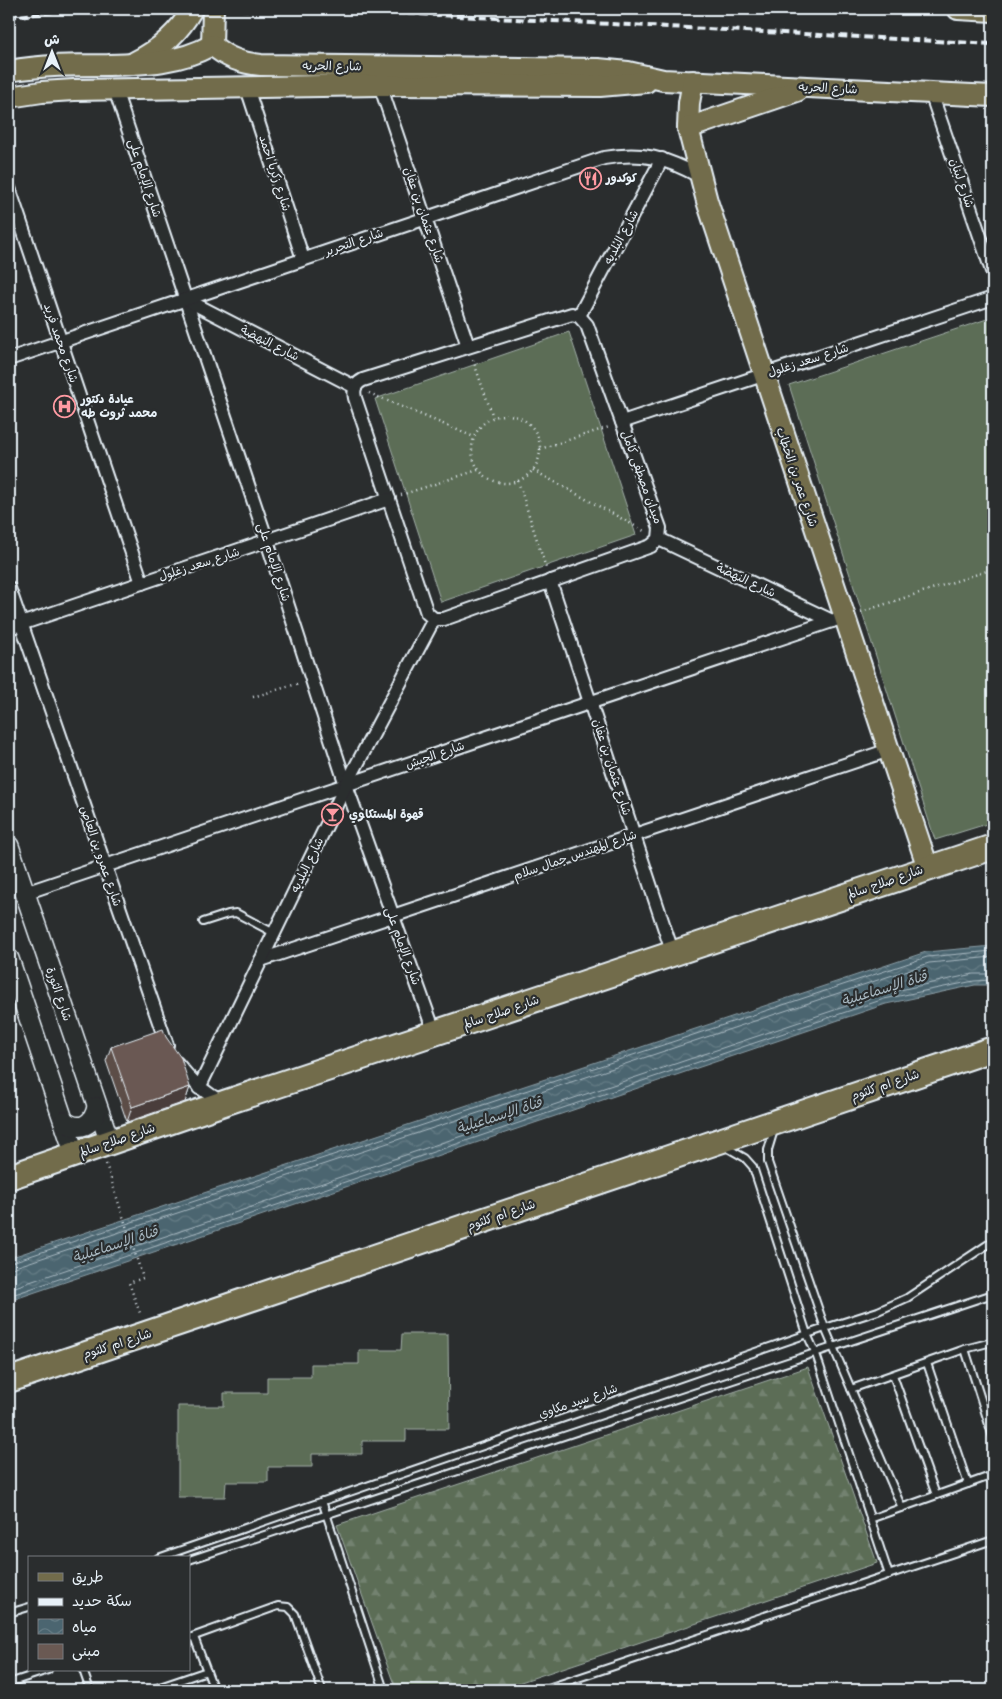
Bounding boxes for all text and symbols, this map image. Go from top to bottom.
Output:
north arrow [28,28,78,78]
text: ش [44,28,60,49]
street label: شارع الحريه [302,55,362,76]
street label: شارع الحريه [798,76,858,99]
street label: شارع زكريا احمد [254,132,297,213]
street label: شارع الإمام على [124,136,167,220]
street label: شارع لبنان [945,155,980,210]
street label: شارع عثمان بن عفان [399,164,450,265]
restaurant icon: كوكدور [578,166,602,190]
place label: كوكدور [605,168,638,186]
street label: شارع البلديه [598,206,643,267]
street label: شارع التحرير [321,223,386,261]
street label: شارع محمد فريد [39,300,84,385]
street label: شارع النهضة [238,320,303,365]
street label: شارع سعد زغلول [765,337,851,382]
place label: عيادة دكتور محمد ثروت طه [80,389,157,421]
hospital icon: عيادة دكتور محمد ثروت طه [53,394,77,418]
street label: شارع عمر بن الخطاب [772,424,823,529]
street label: ميدان مصطفى كامل [618,427,668,526]
street label: شارع الإمام على [253,520,296,604]
street label: شارع سعد زغلول [156,541,242,586]
street label: شارع النهضة [713,557,779,602]
street label: شارع عثمان بن عفان [588,716,637,818]
street label: شارع الجيش [403,736,467,774]
bar icon: قهوة المستكاوي [321,802,345,826]
street label: شارع عمرو بن العاص [75,803,128,909]
place label: قهوة المستكاوي [349,804,424,823]
street label: شارع المهندس جمال سلام [510,824,639,885]
street label: شارع البلديه [285,834,328,896]
street label: شارع صلاح سالم [844,860,926,904]
street label: شارع الإمام على [381,904,426,987]
street label: شارع الثورة [41,964,78,1023]
water label: قناة الإسماعيلية [838,964,930,1011]
street label: شارع صلاح سالم [460,990,542,1034]
street label: شارع ام كلثوم [848,1064,922,1105]
water label: قناة الإسماعيلية [453,1090,545,1138]
street label: شارع صلاح سالم [76,1118,158,1162]
street label: شارع ام كلثوم [464,1194,538,1235]
water label: قناة الإسماعيلية [69,1219,161,1267]
street label: شارع ام كلثوم [80,1323,154,1364]
street label: شارع سيد مكاوي [536,1378,620,1423]
legend [28,1556,190,1672]
text: طريق [72,1564,104,1587]
text: سكة حديد [72,1588,132,1611]
text: مياه [72,1614,97,1637]
text: مبنى [72,1638,100,1661]

